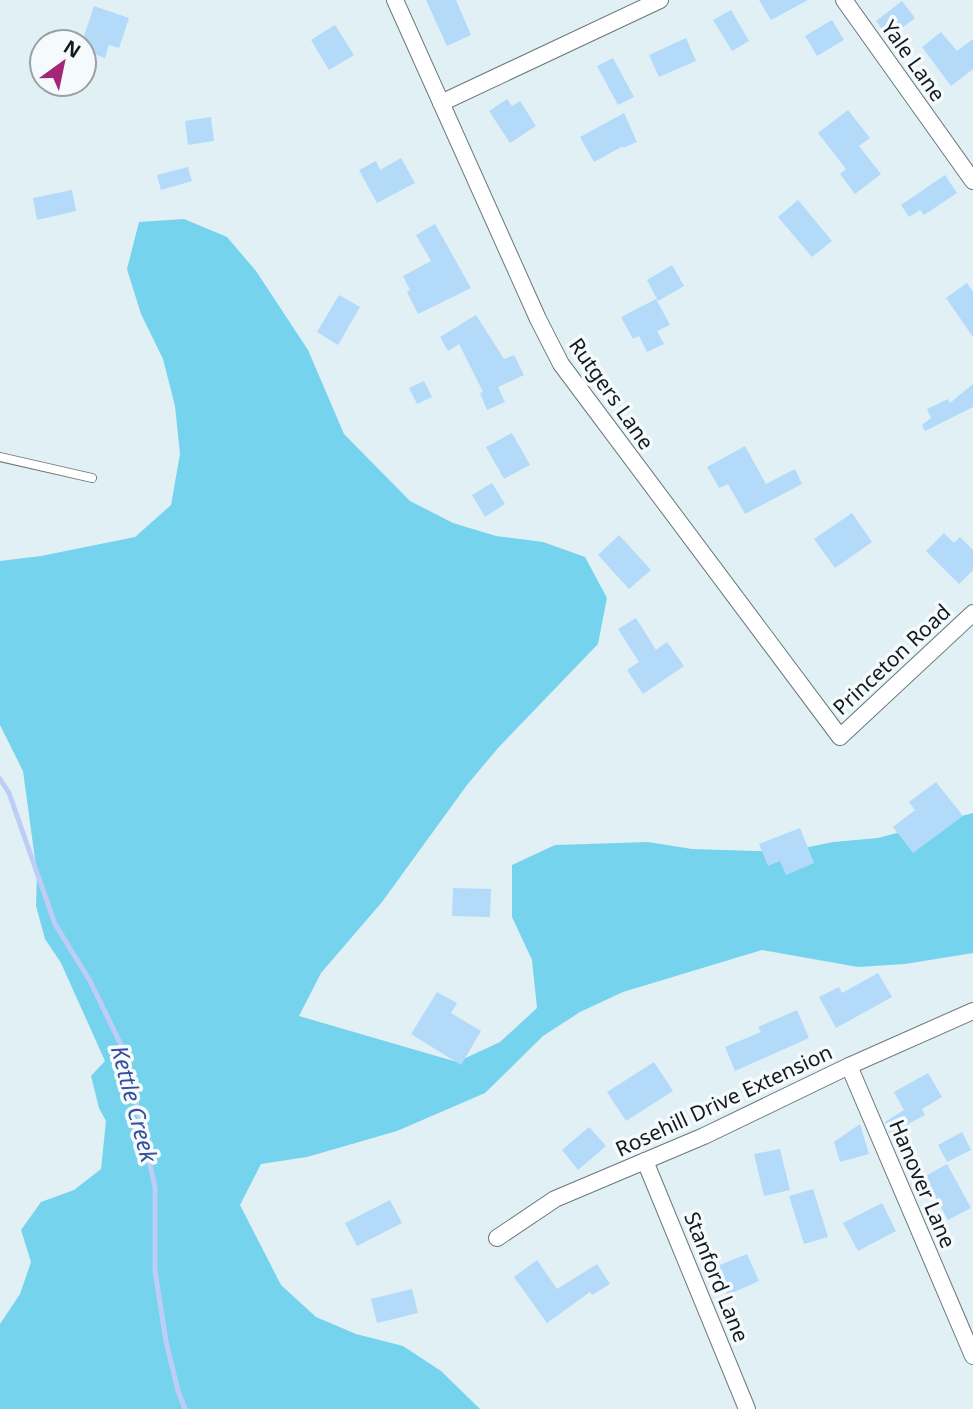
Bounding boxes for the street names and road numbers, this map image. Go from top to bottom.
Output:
street label: Yale Lane [876,14,952,107]
street label: Rutgers Lane [563,332,661,455]
street label: Princeton Road [827,598,956,721]
street label: Rosehill Drive Extension [611,1038,836,1163]
street label: Hanover Lane [883,1115,963,1252]
street label: Stanford Lane [678,1207,756,1346]

